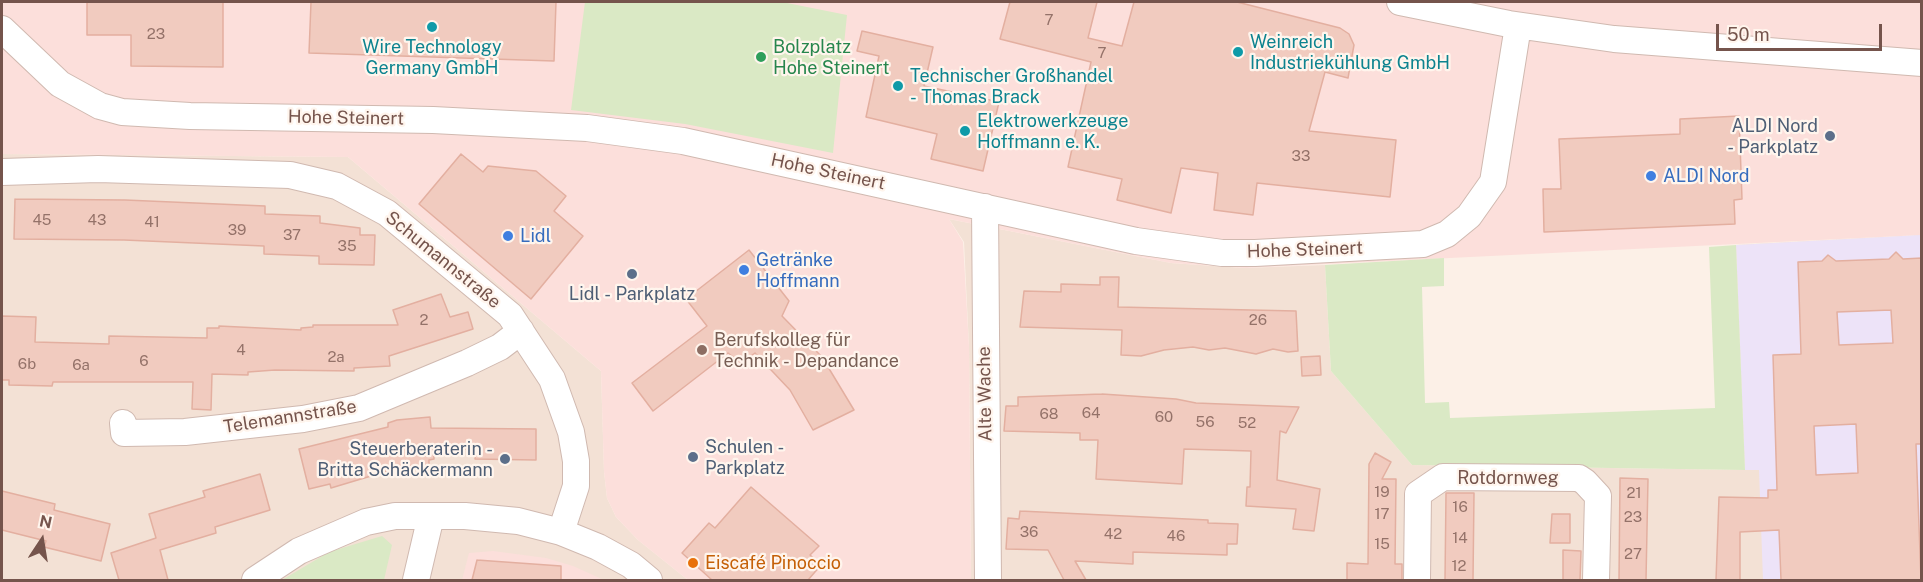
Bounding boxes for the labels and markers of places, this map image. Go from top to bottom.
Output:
marker: Wire Technology Germany GmbH [425,20,439,34]
place label: Weinreich Industriekühlung GmbH [1250,31,1450,74]
place label: Wire Technology Germany GmbH [362,36,502,78]
place label: Bolzplatz Hohe Steinert [773,36,889,78]
marker: Weinreich Industriekühlung GmbH [1231,45,1245,59]
marker: Bolzplatz Hohe Steinert [754,50,768,64]
place label: Technischer Großhandel - Thomas Brack [910,65,1113,107]
marker: Technischer Großhandel - Thomas Brack [891,79,905,93]
place label: Elektrowerkzeuge Hoffmann e. K. [977,110,1128,152]
place label: ALDI Nord - Parkplatz [1727,115,1818,158]
marker: Elektrowerkzeuge Hoffmann e. K. [958,124,972,138]
marker: ALDI Nord - Parkplatz [1823,129,1837,143]
place label: ALDI Nord [1663,165,1749,187]
marker: ALDI Nord [1644,169,1658,183]
place label: Lidl [520,225,551,247]
marker: Lidl [501,229,515,243]
place label: Getränke Hoffmann [756,249,840,292]
marker: Getränke Hoffmann [737,263,751,277]
marker: Lidl - Parkplatz [625,267,639,281]
place label: Lidl - Parkplatz [569,283,695,305]
place label: Berufskolleg für Technik - Depandance [714,329,899,372]
marker: Berufskolleg für Technik - Depandance [695,343,709,357]
place label: Schulen - Parkplatz [705,436,785,478]
place label: Steuerberaterin - Britta Schäckermann [317,438,493,480]
marker: Schulen - Parkplatz [686,450,700,464]
marker: Steuerberaterin - Britta Schäckermann [498,452,512,466]
place label: Eiscafé Pinoccio [705,552,841,574]
marker: Eiscafé Pinoccio [686,556,700,570]

